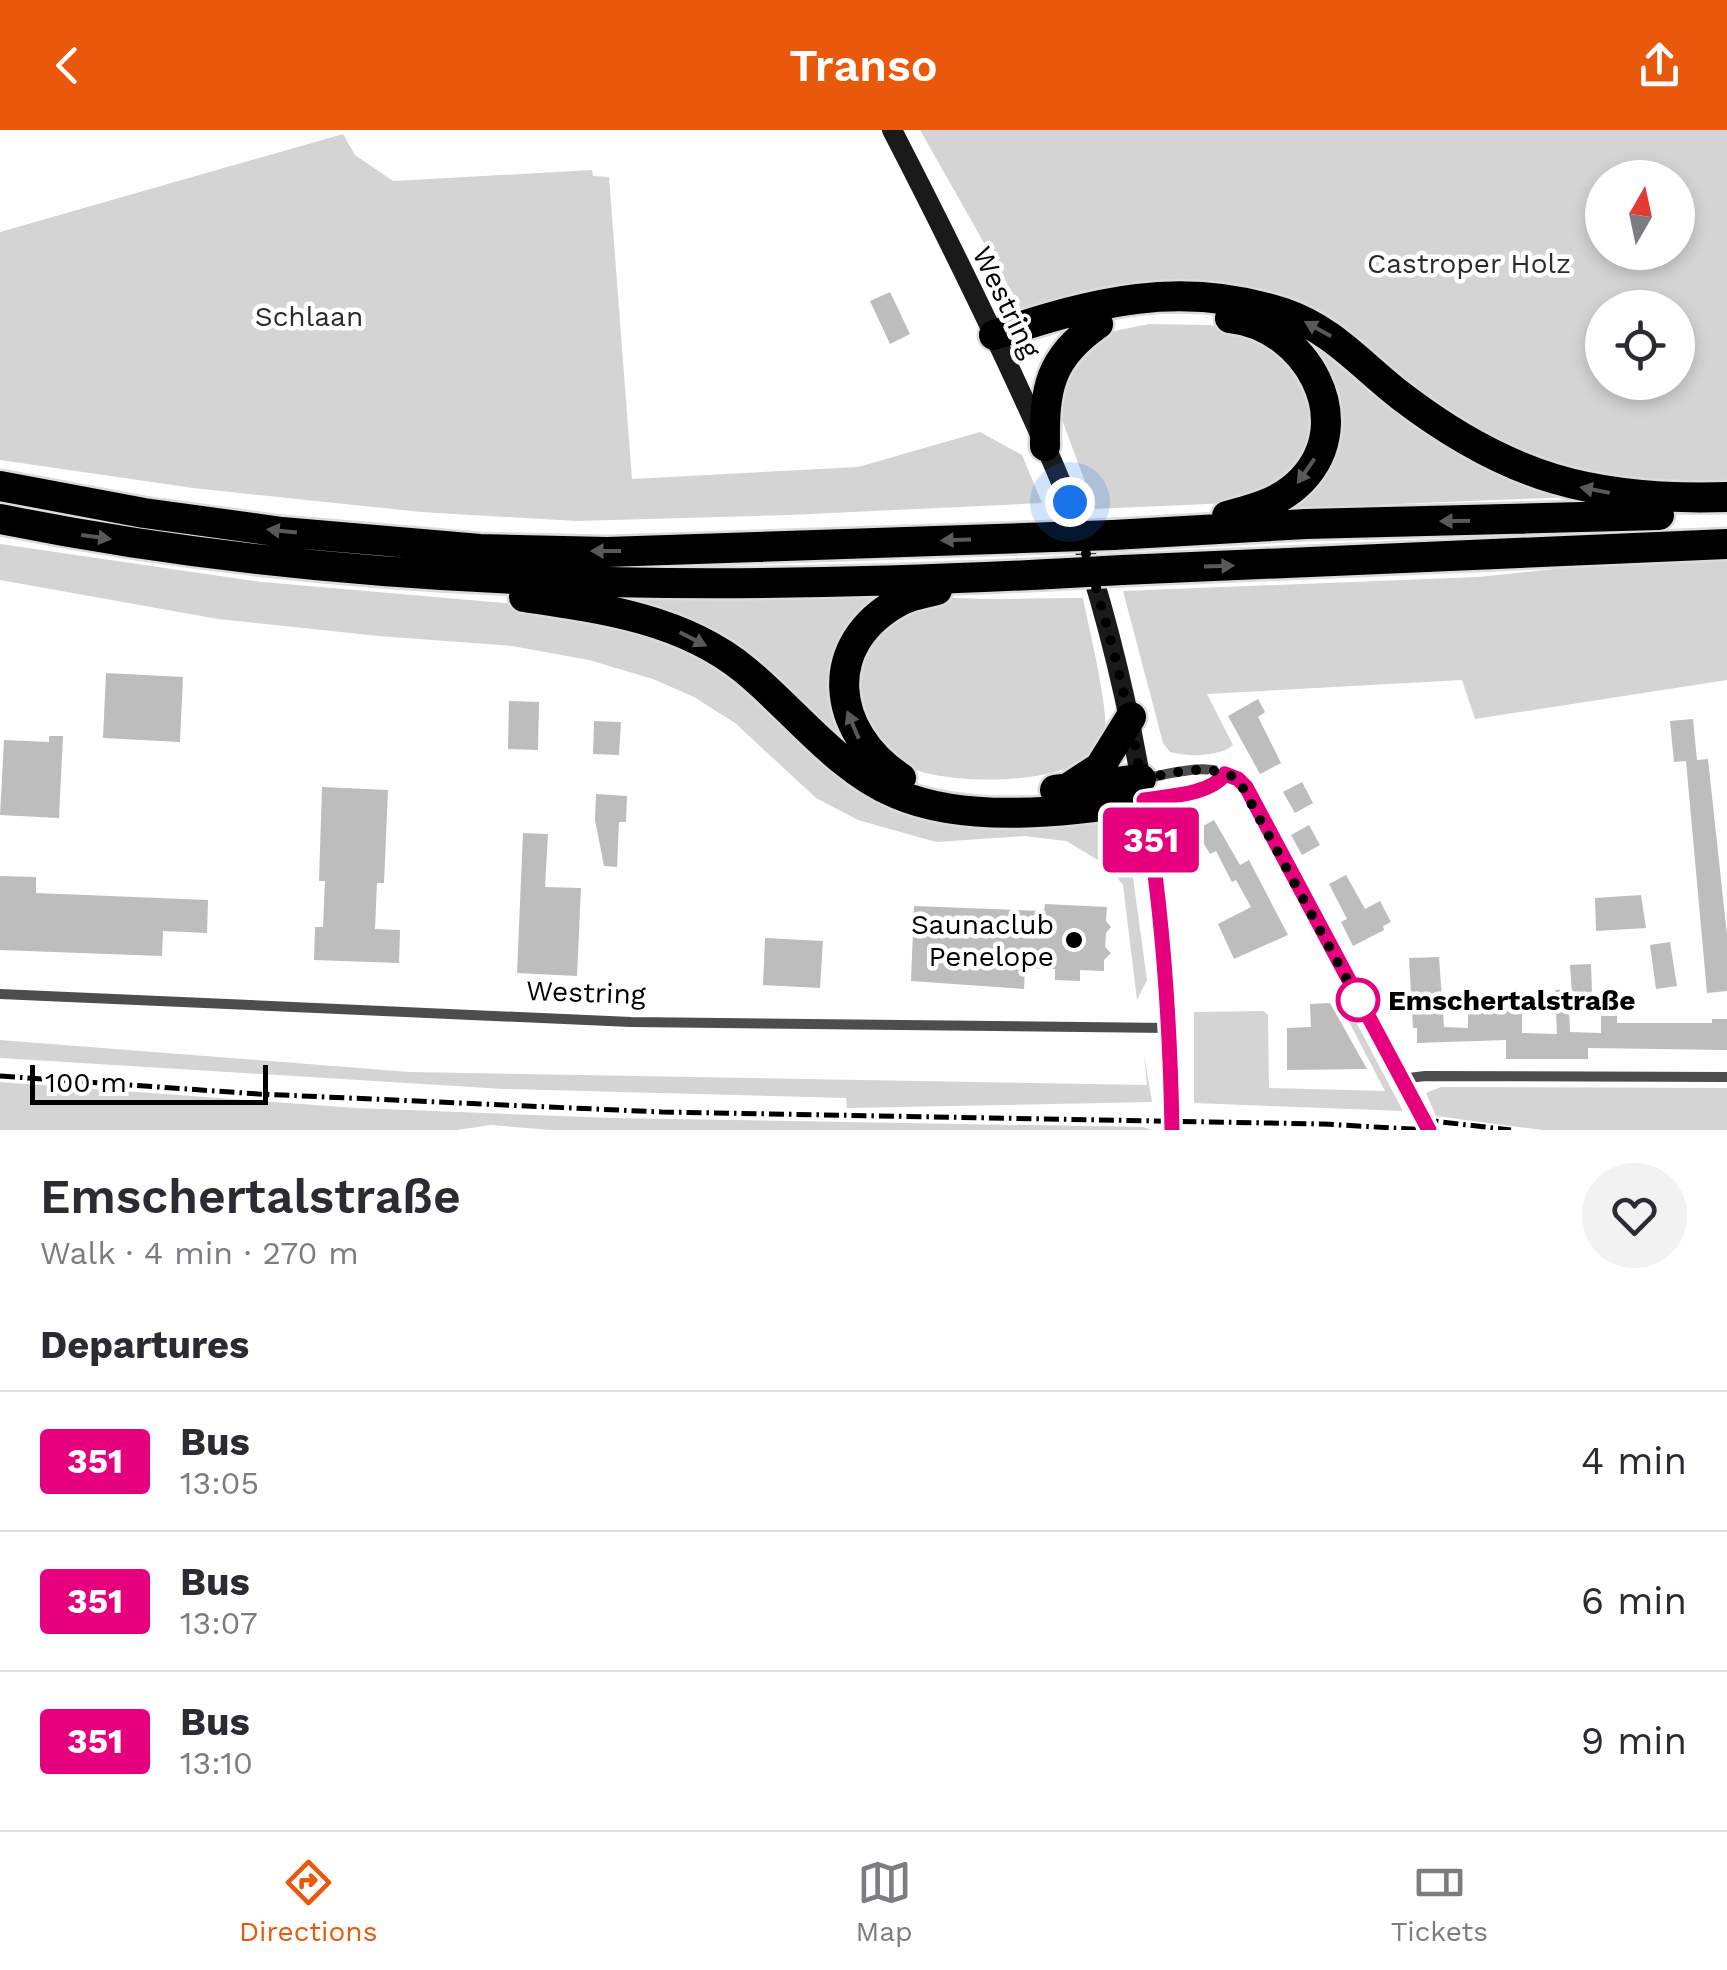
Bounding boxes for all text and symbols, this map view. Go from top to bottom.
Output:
icon: back [40,38,95,93]
icon: share [1632,38,1687,93]
text: Transo [789,39,938,92]
north arrow [1585,160,1695,270]
map controls [1585,160,1695,400]
street label: Westring [965,241,1048,363]
park label: Castroper Holz [1367,247,1571,280]
button: locate [1585,290,1695,400]
park label: Schlaan [255,300,363,333]
one-way arrow [1303,321,1332,338]
one-way arrow [1297,458,1316,484]
your location [1045,477,1095,527]
one-way arrow [1579,482,1610,497]
one-way arrow [1438,513,1470,529]
one-way arrow [266,523,297,539]
one-way arrow [80,529,112,545]
one-way arrow [939,533,971,549]
one-way arrow [590,543,622,559]
one-way arrow [1204,557,1236,573]
one-way arrow [678,630,707,647]
one-way arrow [845,710,861,740]
line badge: 351 [1094,808,1208,872]
text: 351 [1123,819,1179,861]
place label: Saunaclub Penelope [911,908,1054,973]
marker: Saunaclub Penelope [1063,929,1085,951]
street label: Westring [526,974,646,1011]
marker: Emschertalstraße [1337,979,1379,1021]
place label: Emschertalstraße [1388,984,1635,1017]
scale bar [30,1060,268,1104]
text: 100 m [45,1066,127,1099]
button: heart [1582,1163,1687,1268]
text: Emschertalstraße [40,1168,461,1225]
text: Walk · 4 min · 270 m [40,1234,359,1272]
text: Departures [40,1323,249,1367]
text: Bus [180,1420,250,1464]
text: 4 min [1581,1439,1687,1483]
text: 351 [67,1440,123,1482]
text: 13:05 [180,1464,259,1502]
text: Bus [180,1560,250,1604]
text: 6 min [1581,1579,1687,1623]
text: 351 [67,1580,123,1622]
text: 13:07 [180,1604,258,1642]
text: Bus [180,1700,250,1744]
text: 9 min [1581,1719,1687,1763]
text: 351 [67,1720,123,1762]
text: 13:10 [180,1744,253,1782]
tab: Directions [239,1855,377,1948]
tab: Map [856,1855,913,1948]
tab: Tickets [1391,1855,1488,1948]

